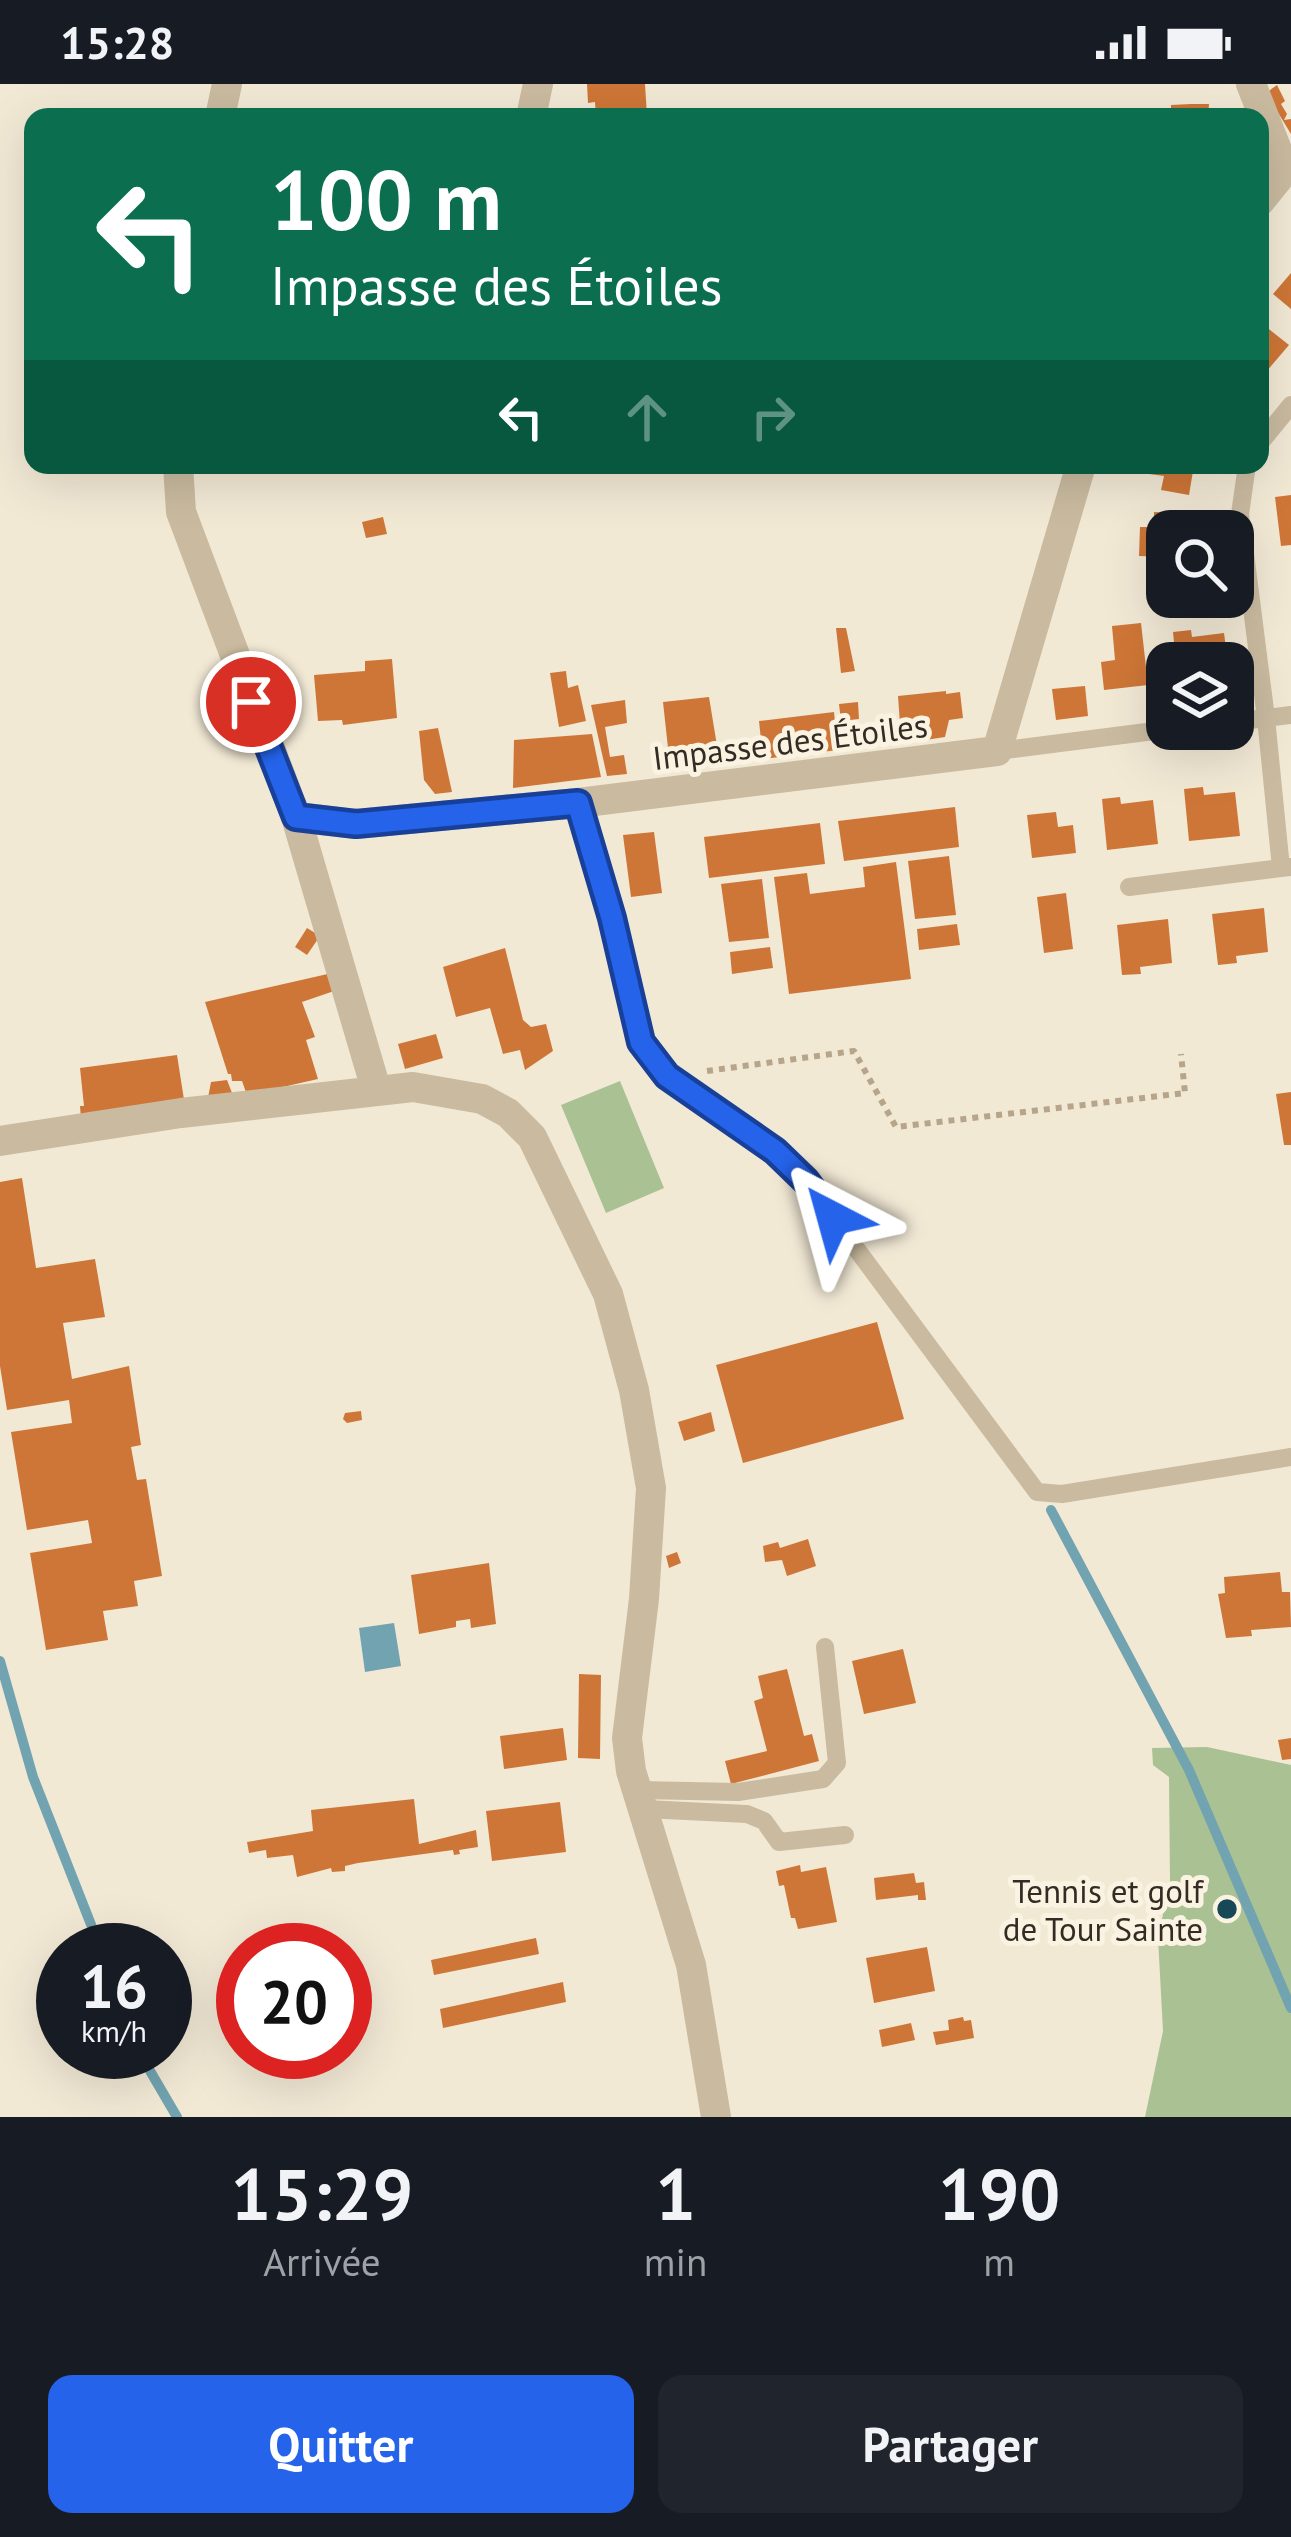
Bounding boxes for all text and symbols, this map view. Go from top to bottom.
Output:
text: 15:28 [60,13,174,71]
text: 100 m [270,144,502,253]
icon: left [72,156,228,312]
text: Impasse des Étoiles [270,250,723,320]
icon: left [488,384,554,450]
icon: ahead [614,384,680,450]
icon: right [740,384,806,450]
map controls [1146,510,1254,750]
button: search [1146,510,1254,618]
button: layers [1146,642,1254,750]
pin [200,651,302,753]
icon: arrive [218,669,284,735]
street label: Impasse des Étoiles [650,703,930,779]
position arrow [770,1155,896,1281]
place label: Tennis et golf de Tour Sainte [1003,1869,1204,1950]
marker: Tennis et golf de Tour Sainte [1214,1896,1240,1922]
speed limit sign: 20 [216,1923,372,2079]
text: 16 [80,1947,148,2025]
text: km/h [81,2011,147,2050]
text: 15:29 [231,2147,413,2240]
text: 1 [655,2147,696,2240]
text: 190 [938,2147,1060,2240]
text: Arrivée [263,2236,381,2287]
text: min [644,2236,707,2287]
text: m [983,2236,1015,2287]
button: Quitter [48,2375,634,2513]
button: Partager [658,2375,1243,2513]

